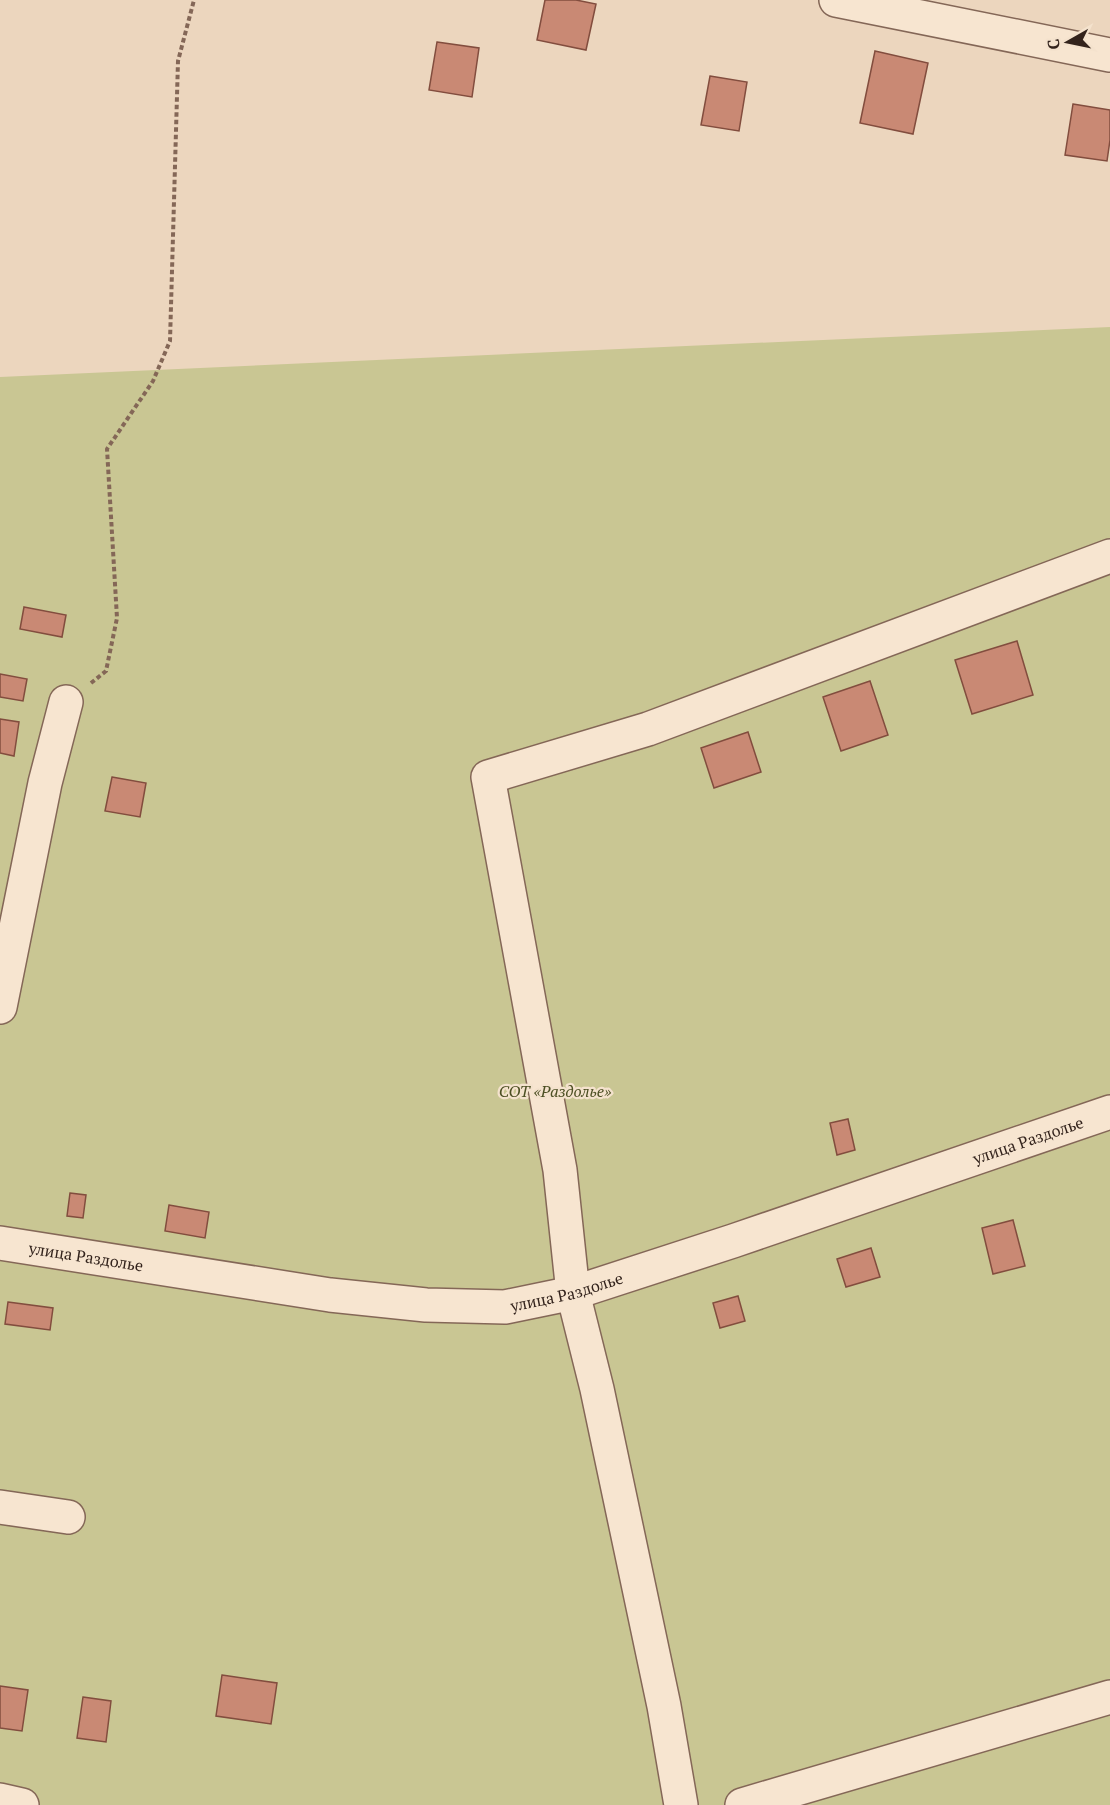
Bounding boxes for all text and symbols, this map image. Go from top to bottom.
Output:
north arrow [1038,12,1098,72]
text: С [1042,37,1065,51]
park label: СОТ «Раздолье» [499,1080,612,1102]
street label: улица Раздолье [969,1111,1086,1170]
street label: улица Раздолье [26,1237,145,1276]
street label: улица Раздолье [507,1267,626,1317]

